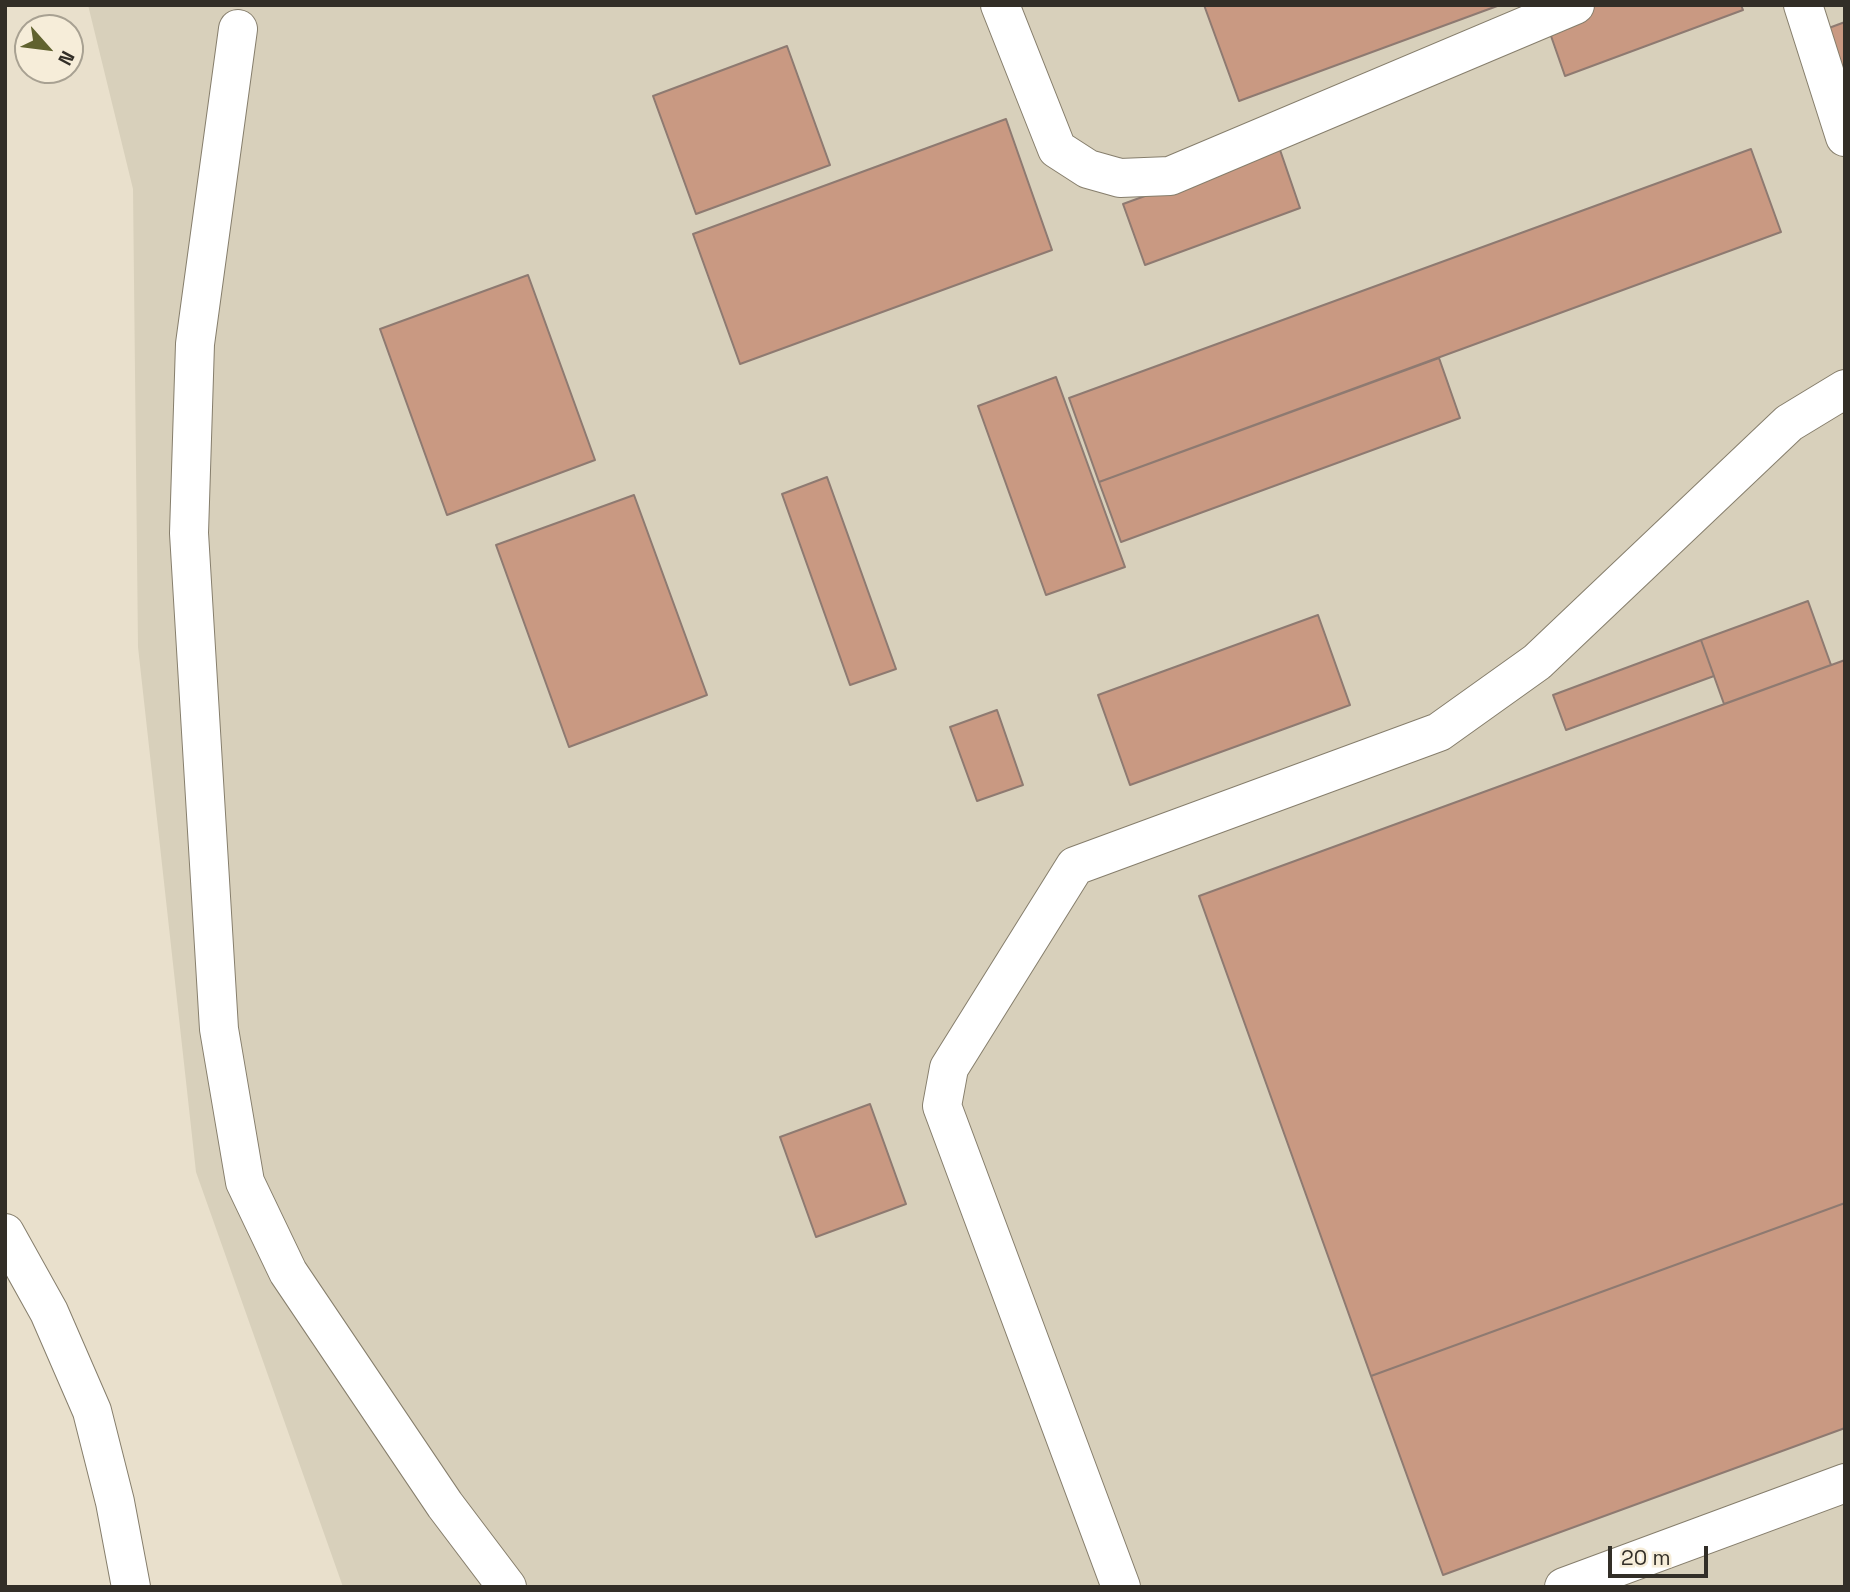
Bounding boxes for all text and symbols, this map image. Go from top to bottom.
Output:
north arrow [14,14,84,84]
text: N [52,47,80,70]
scale bar [1612,1532,1712,1576]
text: 20 m [1621,1544,1671,1571]

